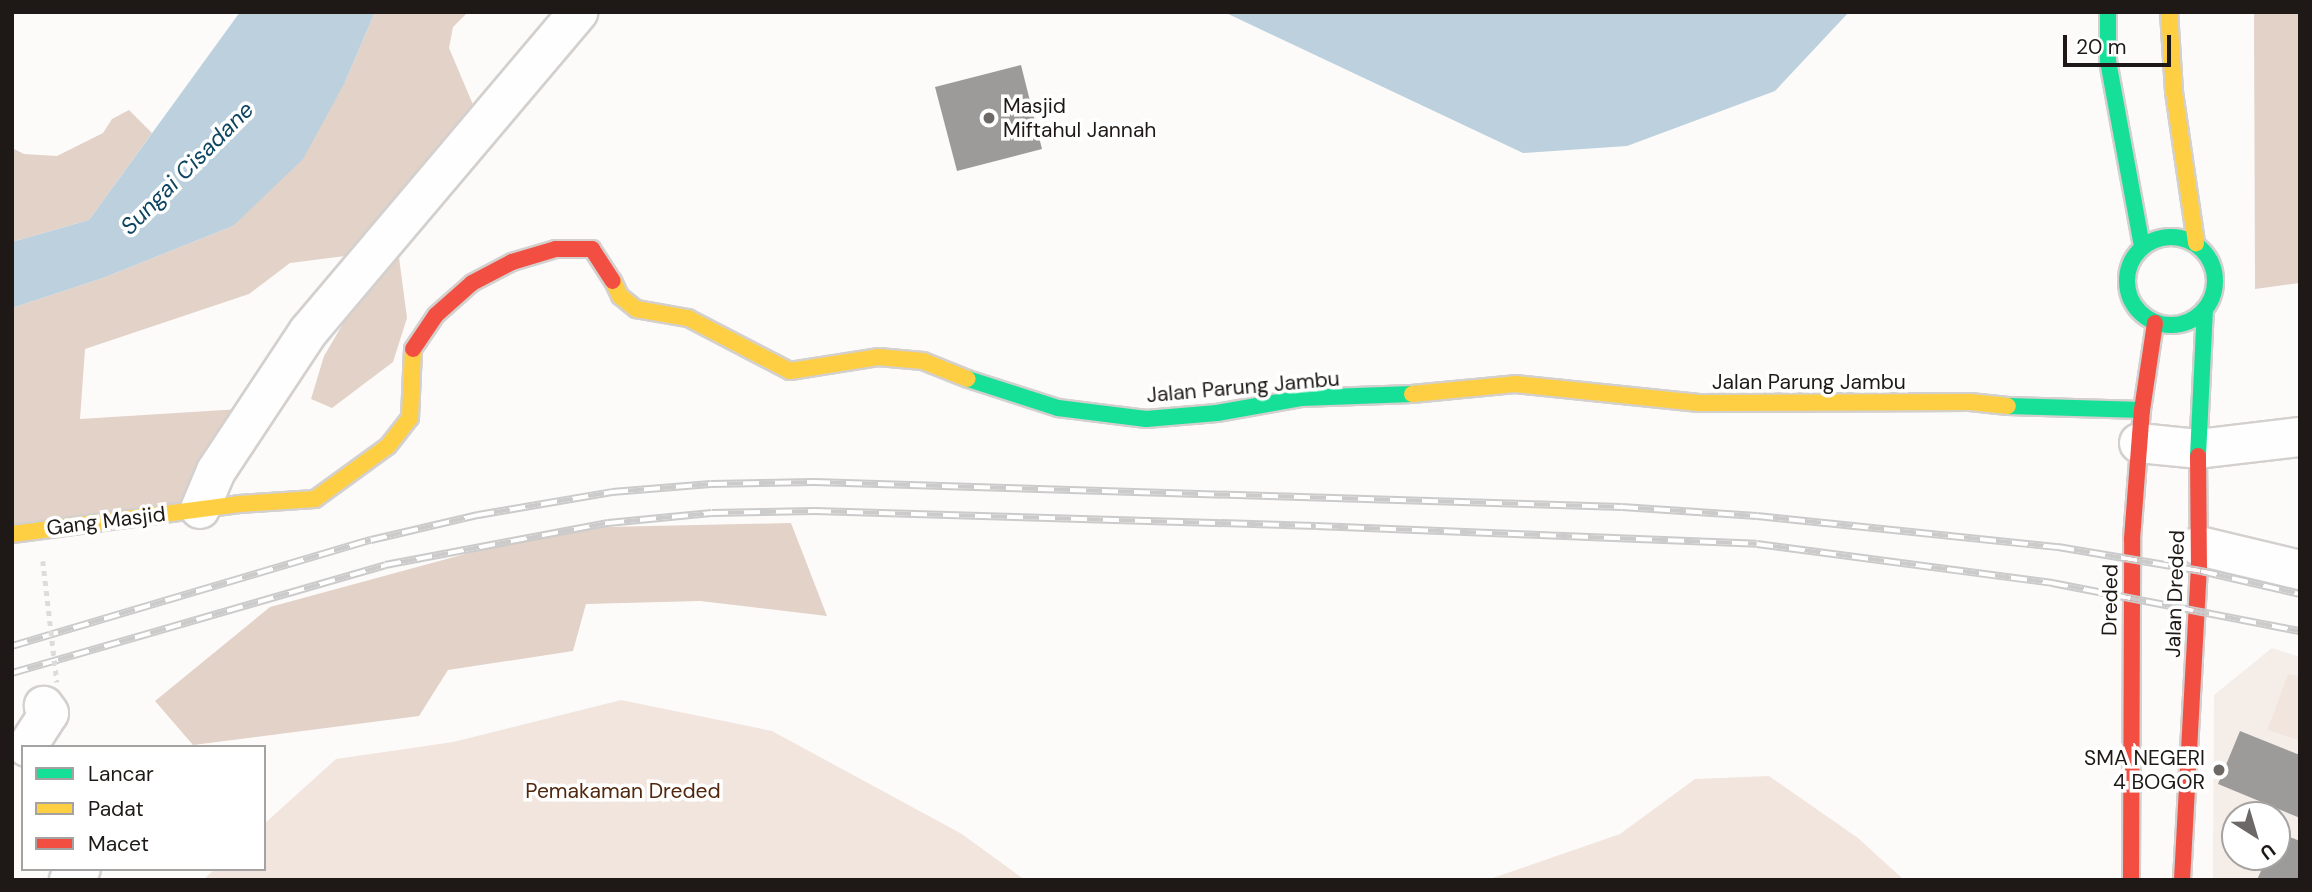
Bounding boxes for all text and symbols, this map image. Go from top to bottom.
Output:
scale bar [2067,21,2176,65]
text: 20 m [2076,33,2127,61]
place label: Masjid Miftahul Jannah [1003,93,1156,143]
water label: Sungai Cisadane [115,96,259,240]
marker: Masjid Miftahul Jannah [981,110,997,126]
street label: Jalan Parung Jambu [1145,366,1341,408]
street label: Jalan Parung Jambu [1712,369,1906,395]
street label: Gang Masjid [45,501,167,541]
street label: Jalan Dreded [2160,530,2190,658]
street label: Dreded [2097,564,2123,636]
legend [21,745,266,871]
place label: SMA NEGERI 4 BOGOR [2084,745,2205,795]
text: Lancar [88,760,154,788]
marker: SMA NEGERI 4 BOGOR [2211,762,2227,778]
park label: Pemakaman Dreded [525,778,721,804]
text: Padat [88,795,144,823]
north arrow [2221,801,2291,871]
text: Macet [88,830,149,858]
text: U [2255,838,2280,865]

